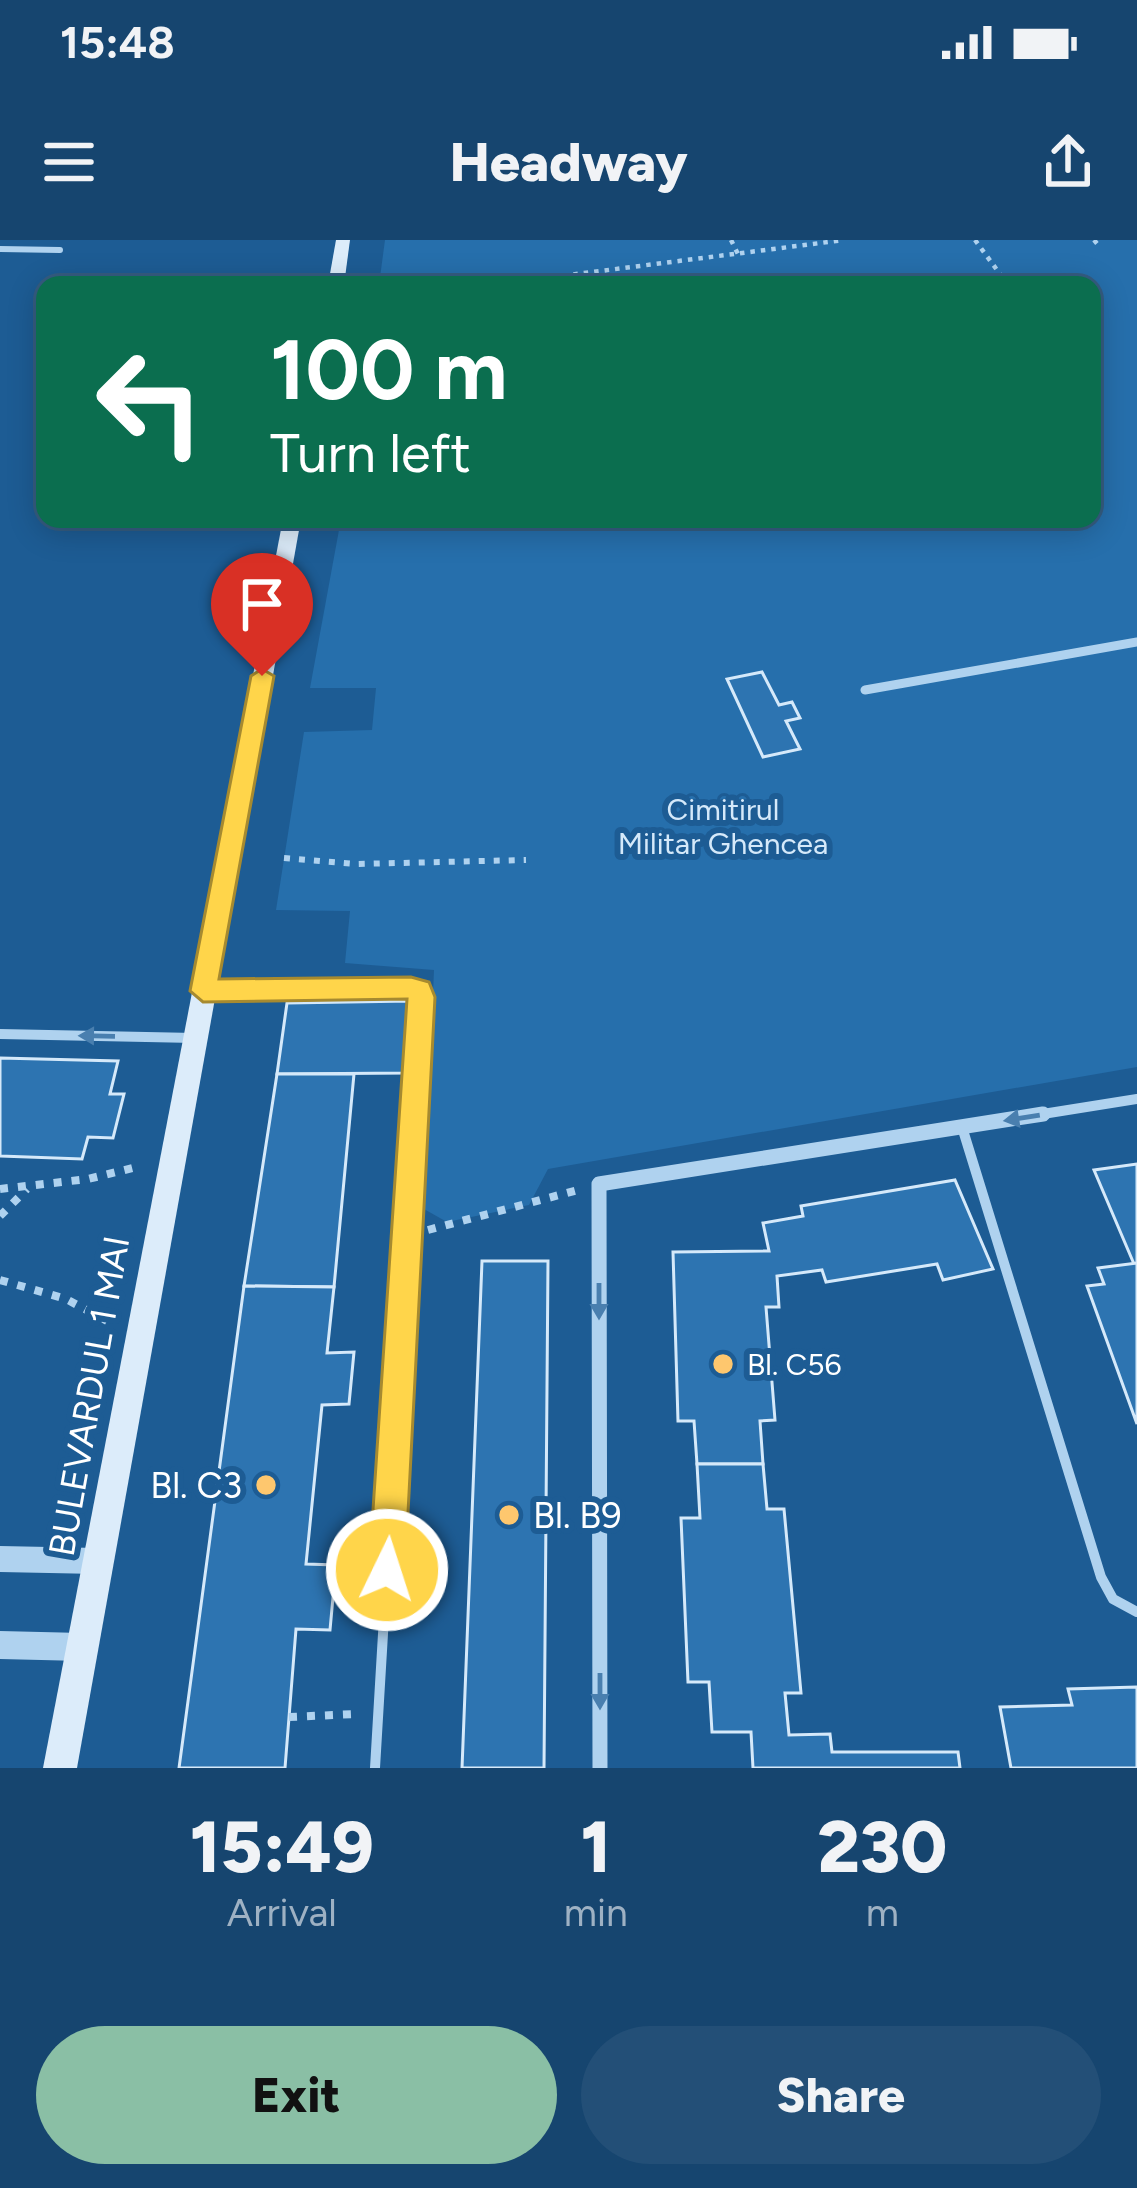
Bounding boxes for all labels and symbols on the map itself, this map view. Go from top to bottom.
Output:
pin [211,553,313,676]
park label: Cimitirul Militar Ghencea [618,791,828,862]
one-way arrow [77,1027,115,1046]
one-way arrow [1002,1109,1040,1127]
street label: BULEVARDUL 1 MAI [40,1233,138,1559]
one-way arrow [589,1283,609,1321]
place label: Bl. C56 [747,1346,841,1383]
marker: Bl. C56 [710,1351,736,1377]
place label: Bl. C3 [150,1464,242,1507]
marker: Bl. C3 [253,1472,279,1498]
place label: Bl. B9 [533,1494,622,1537]
marker: Bl. B9 [496,1502,522,1528]
position arrow [324,1507,450,1633]
one-way arrow [590,1673,610,1711]

